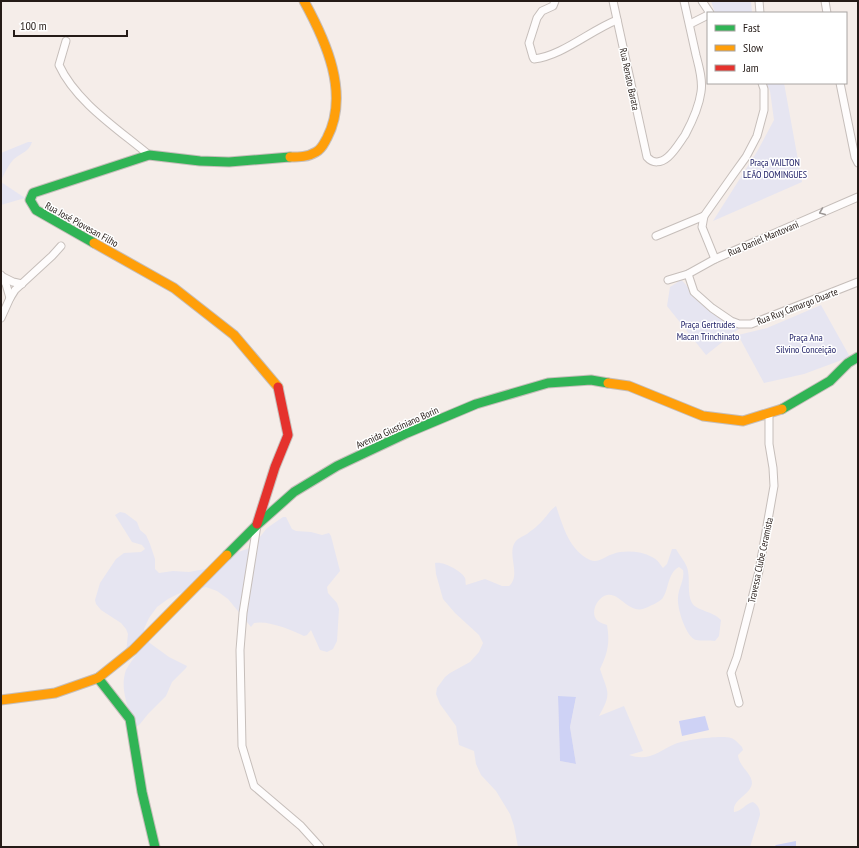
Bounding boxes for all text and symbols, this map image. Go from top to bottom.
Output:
scale bar [14,12,127,38]
legend [707,12,847,84]
text: 100 m [20,18,47,33]
text: Fast [743,20,761,35]
text: Slow [743,40,764,55]
street label: Rua Renato Barata [617,47,642,112]
text: Jam [742,60,759,75]
park label: Praça VAILTON LEÃO DOMINGUES [743,156,807,181]
street label: Rua José Piovesan Filho [43,199,121,250]
one-way arrow [819,208,826,216]
street label: Rua Daniel Mantovani [726,218,801,259]
street label: Rua Ruy Camargo Duarte [755,285,840,328]
park label: Praça Gertrudes Macan Trinchinato [677,318,739,343]
park label: Praça Ana Silvino Conceição [776,331,836,356]
street label: Avenida Giustiniano Borin [354,403,440,451]
street label: Travessa Clube Ceramista [745,516,776,604]

